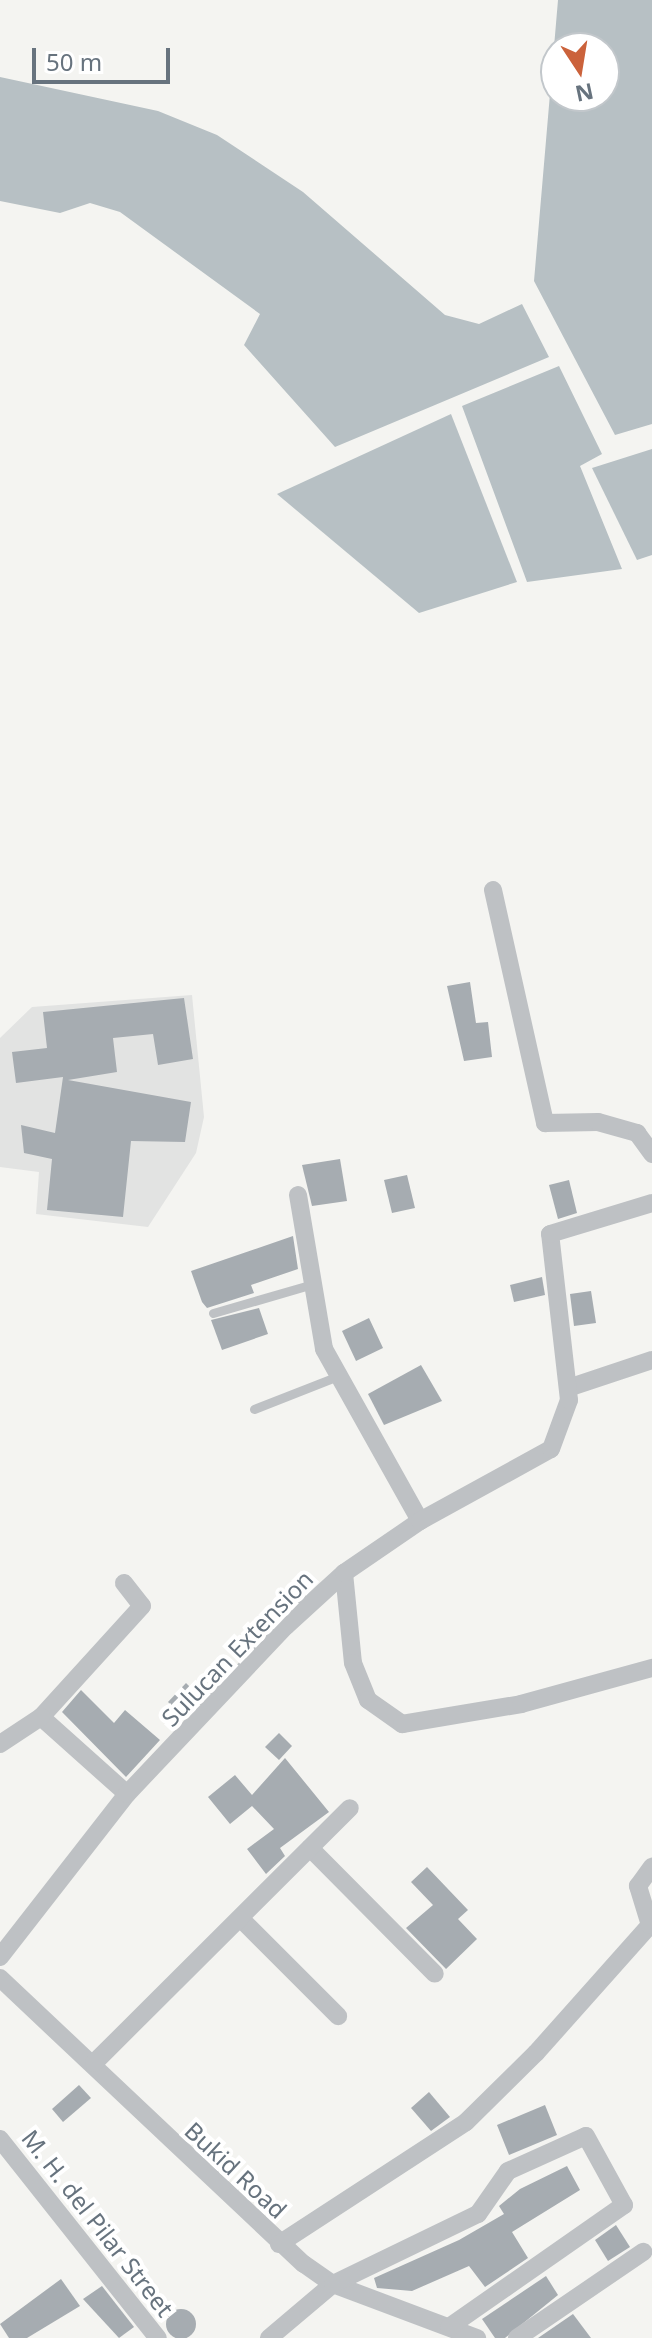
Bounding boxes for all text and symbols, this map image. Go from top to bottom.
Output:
scale bar [36,32,174,82]
north arrow [540,32,620,112]
text: 50 m [46,45,102,78]
text: N [573,77,596,110]
street label: Sulucan Extension [155,1564,319,1732]
street label: Bukid Road [179,2116,293,2224]
street label: M. H. del Pilar Street [16,2124,180,2322]

